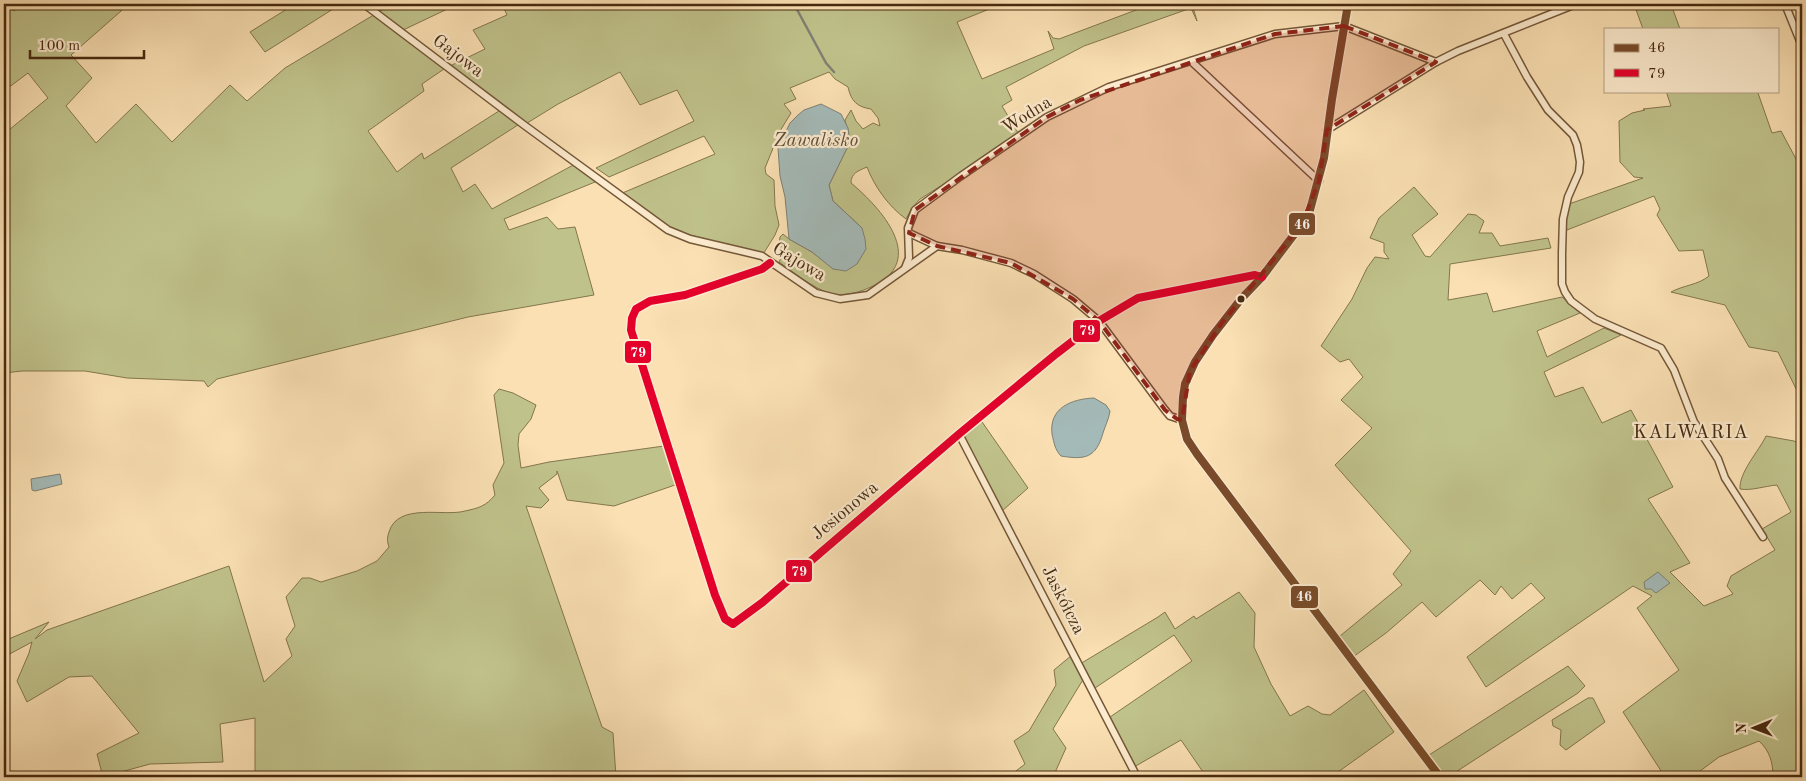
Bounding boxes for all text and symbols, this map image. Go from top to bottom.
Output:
scale bar [30,28,144,60]
legend [1604,28,1778,92]
street label: Gajowa [429,31,487,81]
text: 100 m [38,39,80,54]
text: 46 [1648,41,1665,56]
text: 79 [1648,67,1665,82]
street label: Wodna [999,93,1055,137]
water label: Zawalisko [774,132,859,151]
line badge: 46 [1288,212,1316,236]
text: 46 [1294,218,1310,232]
street label: Gajowa [769,239,829,285]
unlabelled marker [1236,294,1246,304]
line badge: 79 [1072,319,1101,343]
text: 79 [1079,324,1095,338]
line badge: 79 [624,340,652,364]
text: 79 [630,346,646,360]
district label: KALWARIA [1633,424,1749,443]
street label: Jesionowa [808,478,882,544]
line badge: 79 [785,559,813,583]
street label: Jaskółcza [1038,563,1088,637]
text: 79 [791,565,807,579]
line badge: 46 [1290,585,1319,609]
text: 46 [1296,590,1312,604]
north arrow [1728,704,1778,754]
text: N [1735,722,1749,734]

